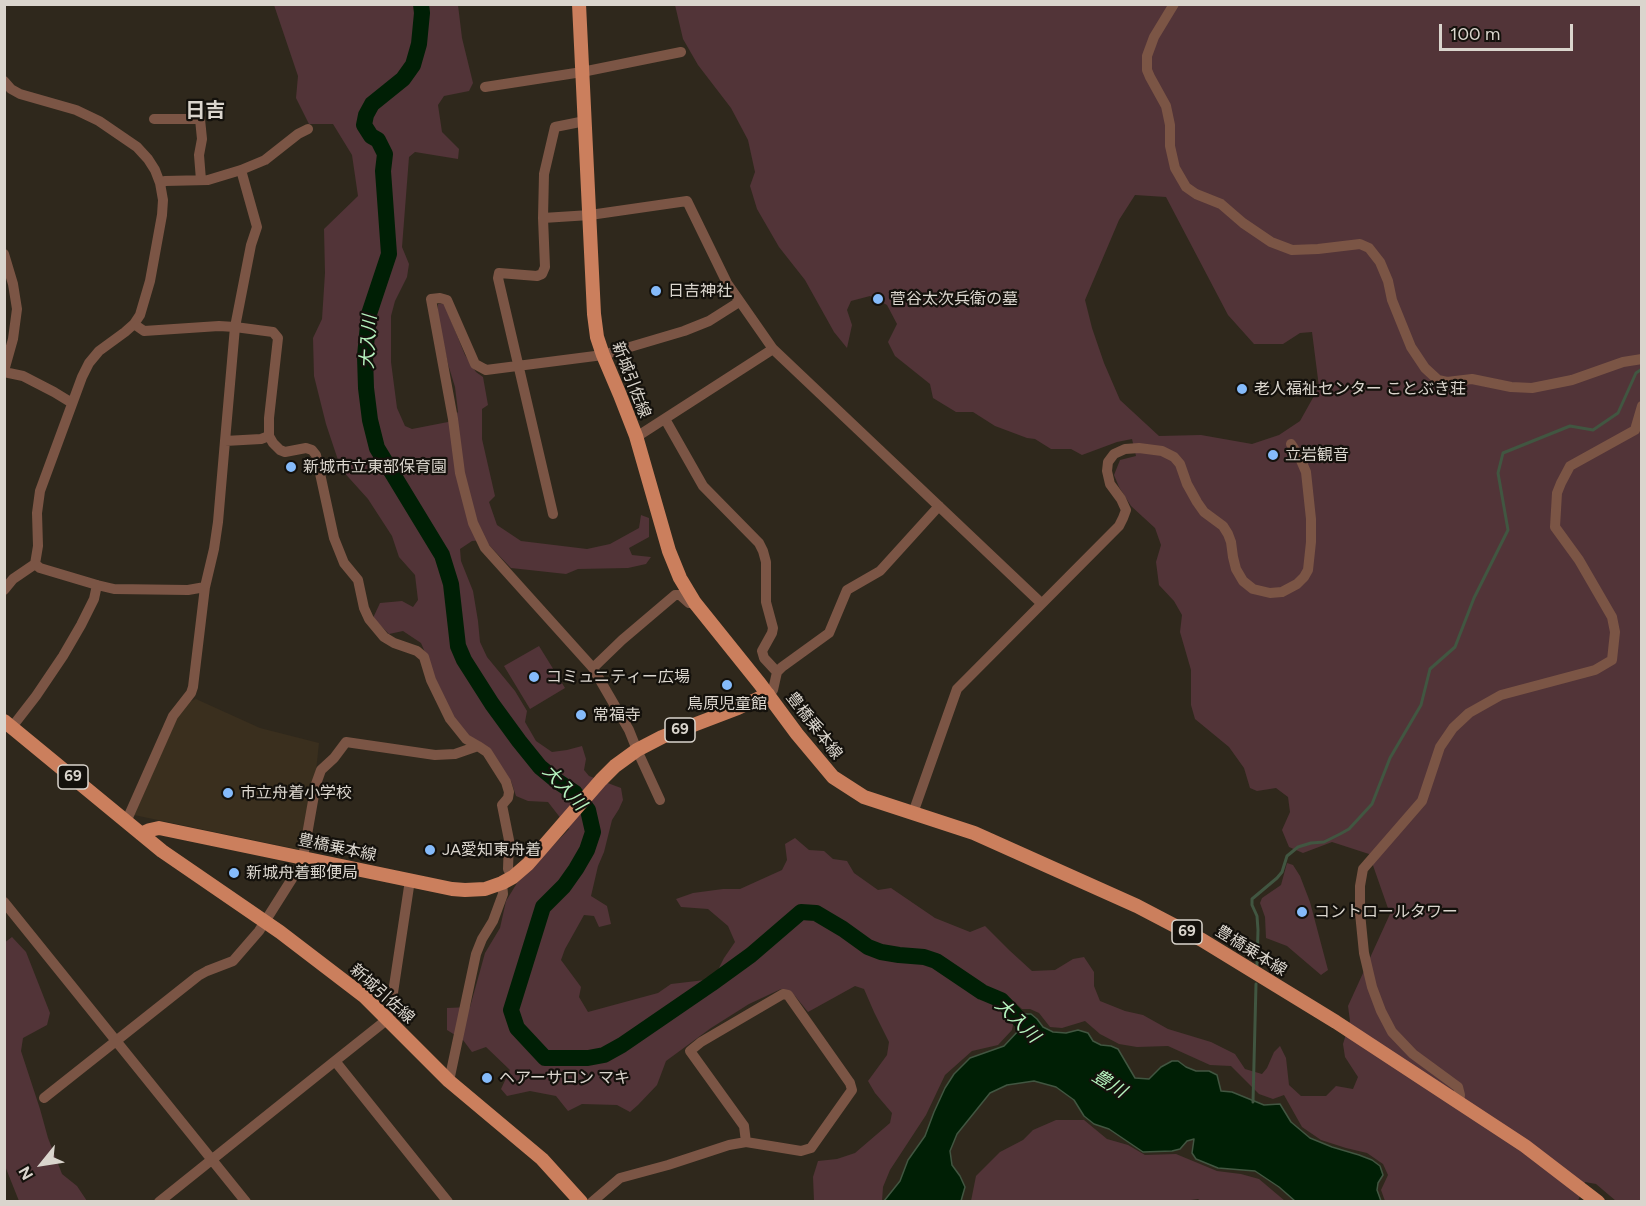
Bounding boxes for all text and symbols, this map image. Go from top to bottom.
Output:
scale bar [1442,12,1576,50]
text: 100 m [1450,23,1500,45]
district label: 日吉 [185,99,225,123]
place label: 日吉神社 [668,281,732,301]
marker: 日吉神社 [649,284,663,298]
place label: 菅谷太次兵衛の墓 [890,289,1018,309]
marker: 菅谷太次兵衛の墓 [871,292,885,306]
water label: 大入川 [357,314,381,370]
street label: 新城引佐線 [608,339,654,421]
place label: 老人福祉センター ことぶき荘 [1254,379,1466,399]
marker: 老人福祉センター ことぶき荘 [1235,382,1249,396]
place label: 立岩観音 [1285,445,1349,465]
marker: 立岩観音 [1266,448,1280,462]
place label: 新城市立東部保育園 [303,457,447,477]
marker: 新城市立東部保育園 [284,460,298,474]
place label: コミュニティー広場 [546,667,690,687]
marker: コミュニティー広場 [527,670,541,684]
marker: 鳥原児童館 [720,678,734,692]
street label: 豊橋乗本線 [782,689,846,763]
place label: 鳥原児童館 [687,694,767,714]
place label: 常福寺 [593,705,641,725]
marker: 常福寺 [574,708,588,722]
road number: 69 [665,718,695,742]
water label: 大入川 [538,761,590,815]
road number: 69 [58,765,88,789]
place label: 市立舟着小学校 [240,783,352,803]
marker: 市立舟着小学校 [221,786,235,800]
street label: 豊橋乗本線 [296,830,378,866]
place label: JA愛知東舟着 [442,840,541,860]
marker: JA愛知東舟着 [423,843,437,857]
place label: 新城舟着郵便局 [246,863,358,883]
marker: 新城舟着郵便局 [227,866,241,880]
place label: コントロールタワー [1314,902,1458,922]
marker: コントロールタワー [1295,905,1309,919]
road number: 69 [1172,920,1202,944]
street label: 豊橋乗本線 [1212,922,1290,980]
street label: 新城引佐線 [346,960,418,1028]
water label: 大入川 [990,994,1044,1048]
water label: 豊川 [1088,1065,1130,1103]
place label: ヘアーサロン マキ [499,1068,630,1088]
marker: ヘアーサロン マキ [480,1071,494,1085]
north arrow [12,1134,72,1194]
text: N [15,1163,37,1183]

